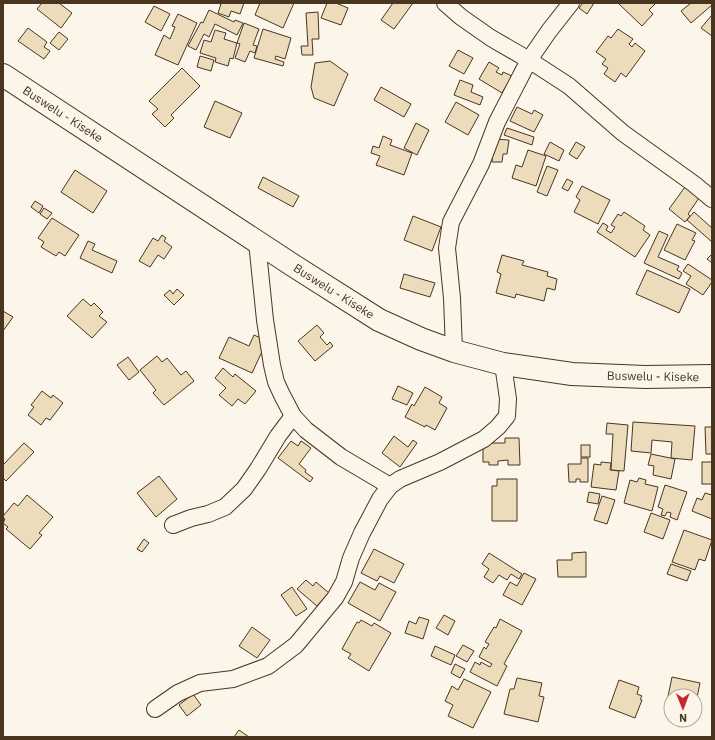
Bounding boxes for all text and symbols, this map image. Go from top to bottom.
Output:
street label: Buswelu - Kiseke [20,83,106,146]
street label: Buswelu - Kiseke [291,260,378,322]
street label: Buswelu - Kiseke [607,368,700,384]
north arrow [663,688,703,728]
text: N [679,711,687,725]

